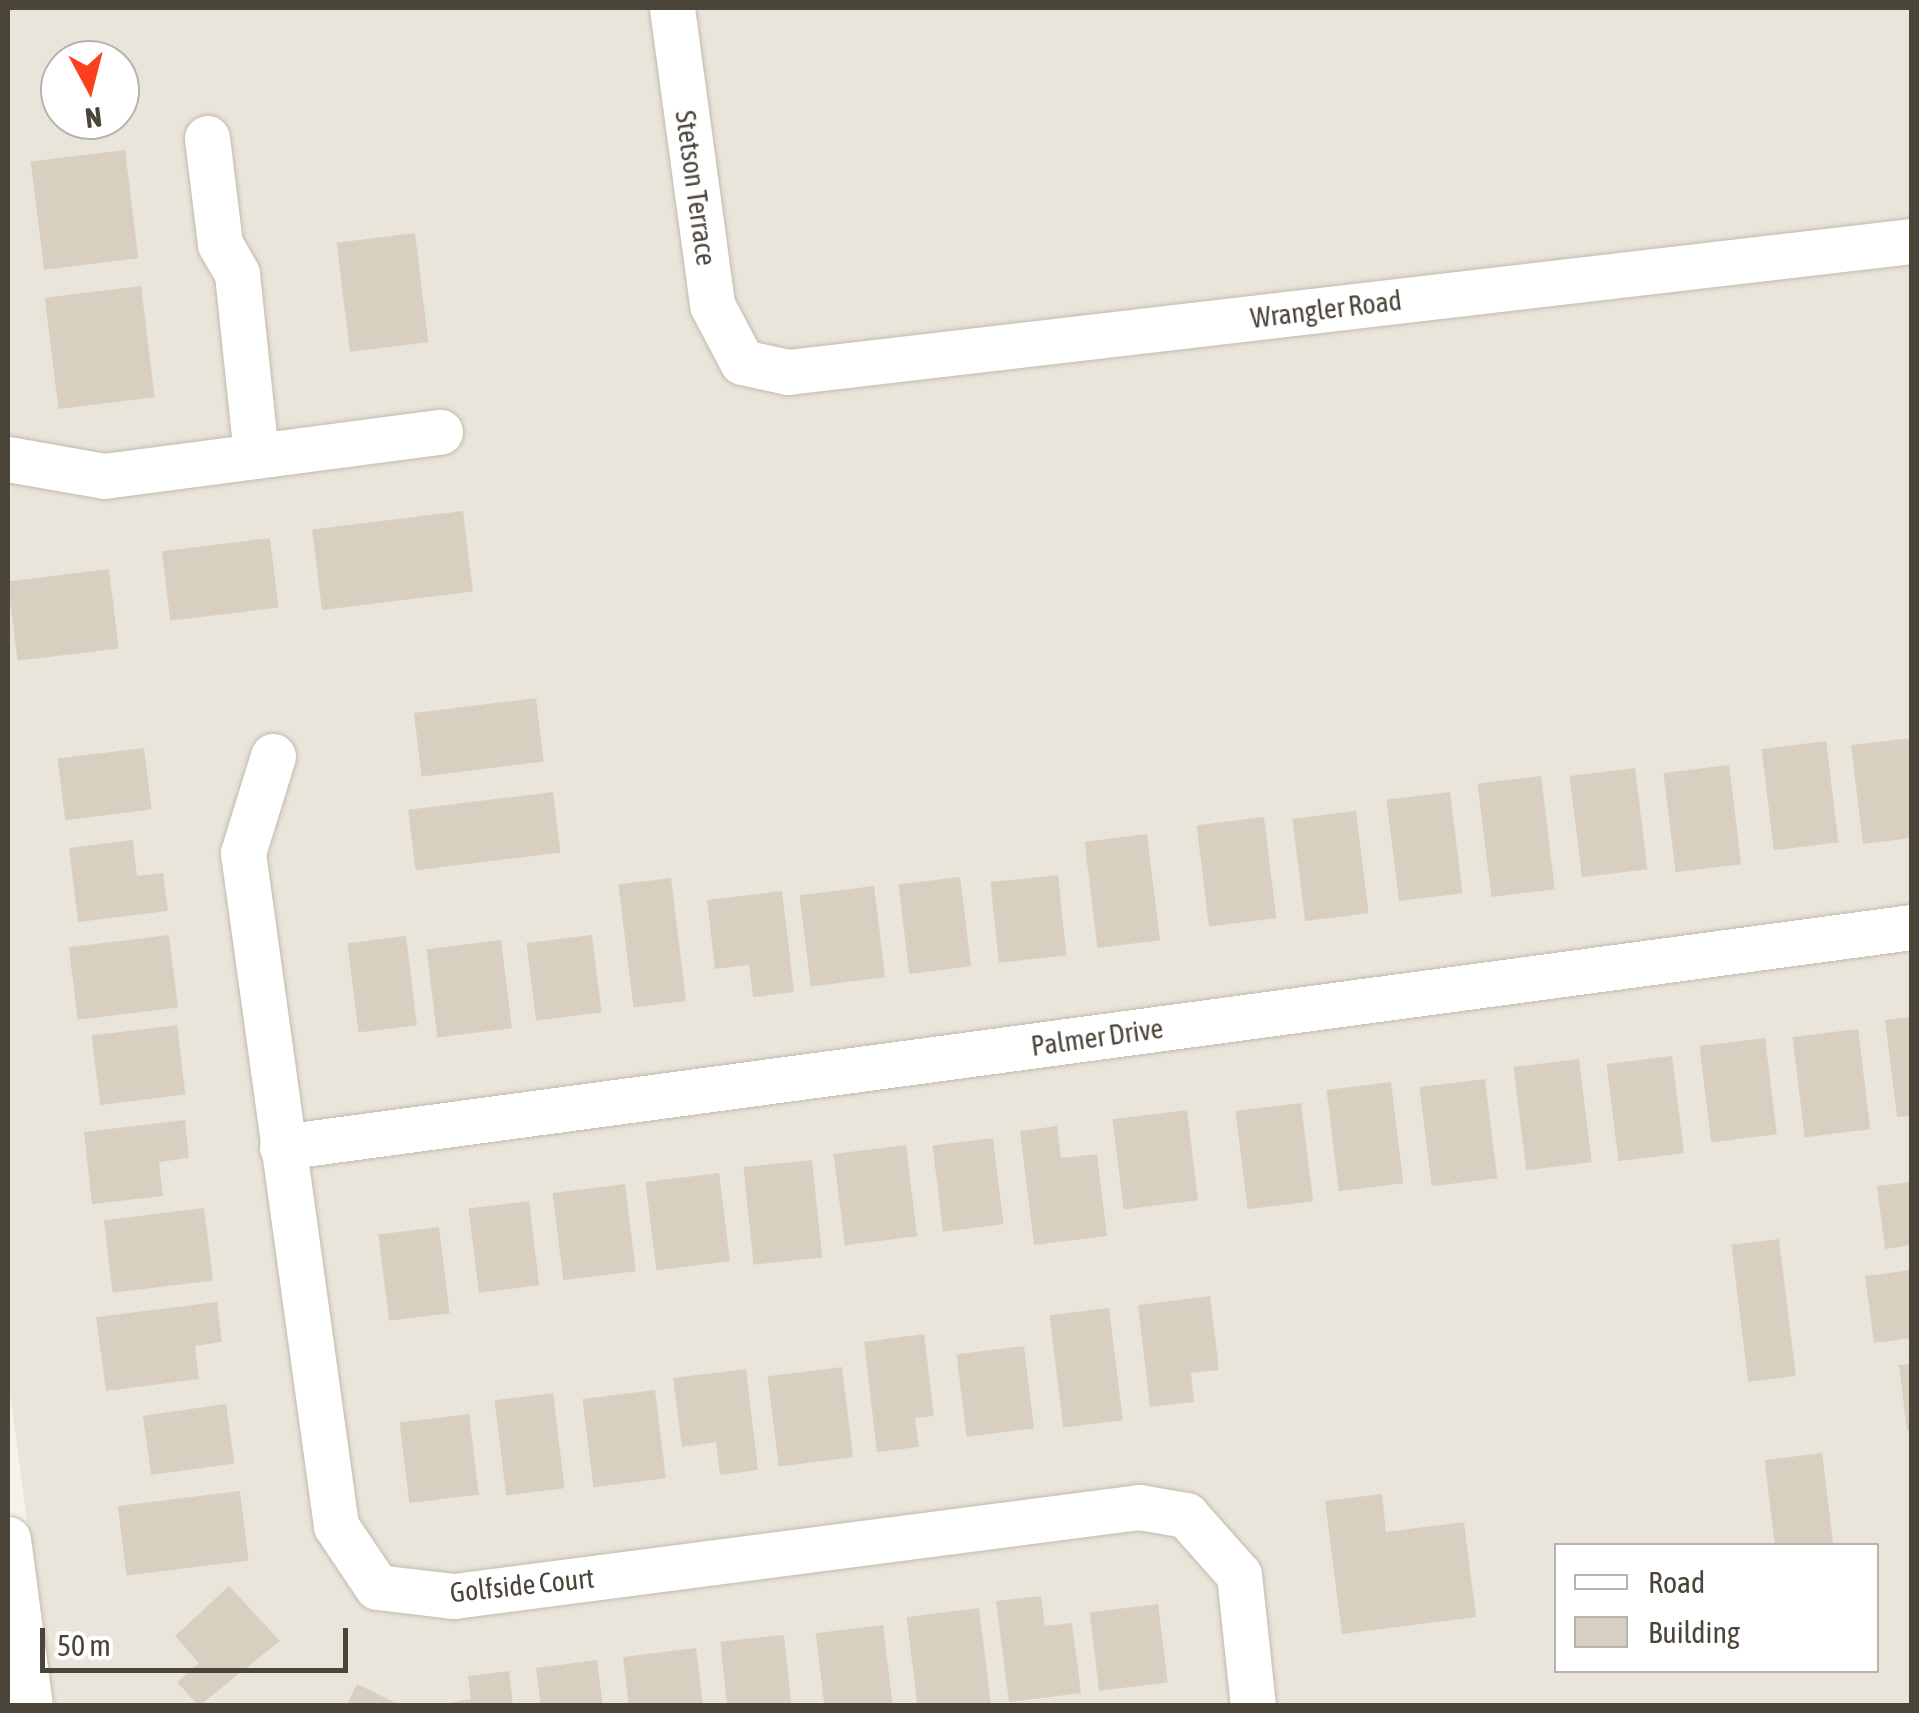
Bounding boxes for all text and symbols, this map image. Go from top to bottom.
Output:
north arrow [40,40,140,140]
text: N [83,101,104,135]
street label: Stetson Terrace [668,108,724,268]
street label: Wrangler Road [1248,283,1404,335]
street label: Palmer Drive [1029,1011,1165,1063]
legend [1554,1543,1879,1673]
street label: Golfside Court [448,1561,596,1609]
text: Road [1648,1565,1705,1599]
scale bar [45,1608,352,1670]
text: Building [1648,1615,1740,1649]
text: 50 m [57,1628,111,1662]

